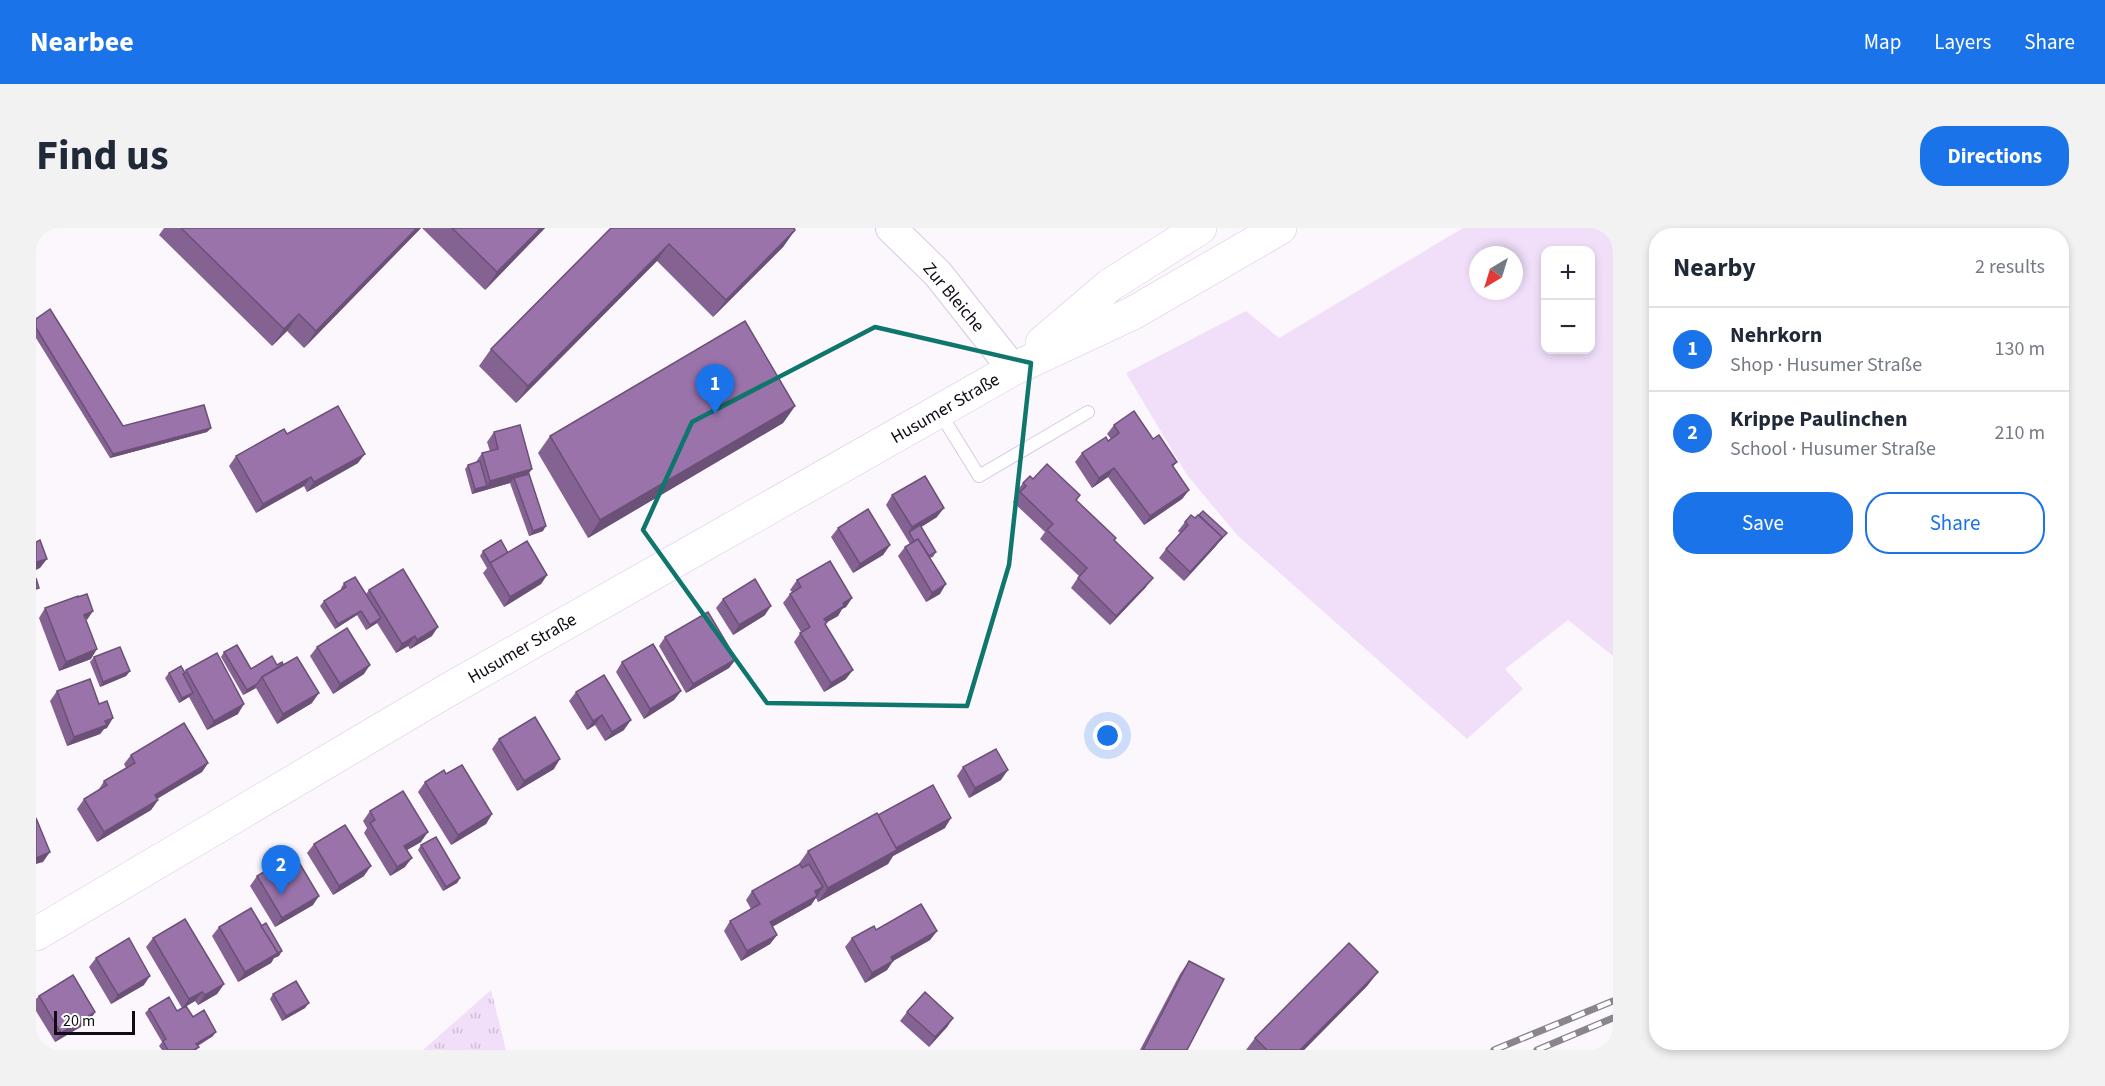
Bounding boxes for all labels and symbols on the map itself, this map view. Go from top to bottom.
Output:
north arrow [1469,246,1523,300]
street label: Zur Bleiche [917,257,990,338]
pin: 1 [696,364,734,414]
street label: Husumer Straße [886,367,1004,450]
street label: Husumer Straße [463,607,581,690]
your location [1093,721,1122,750]
pin: 2 [262,846,300,895]
scale bar [54,1008,135,1036]

